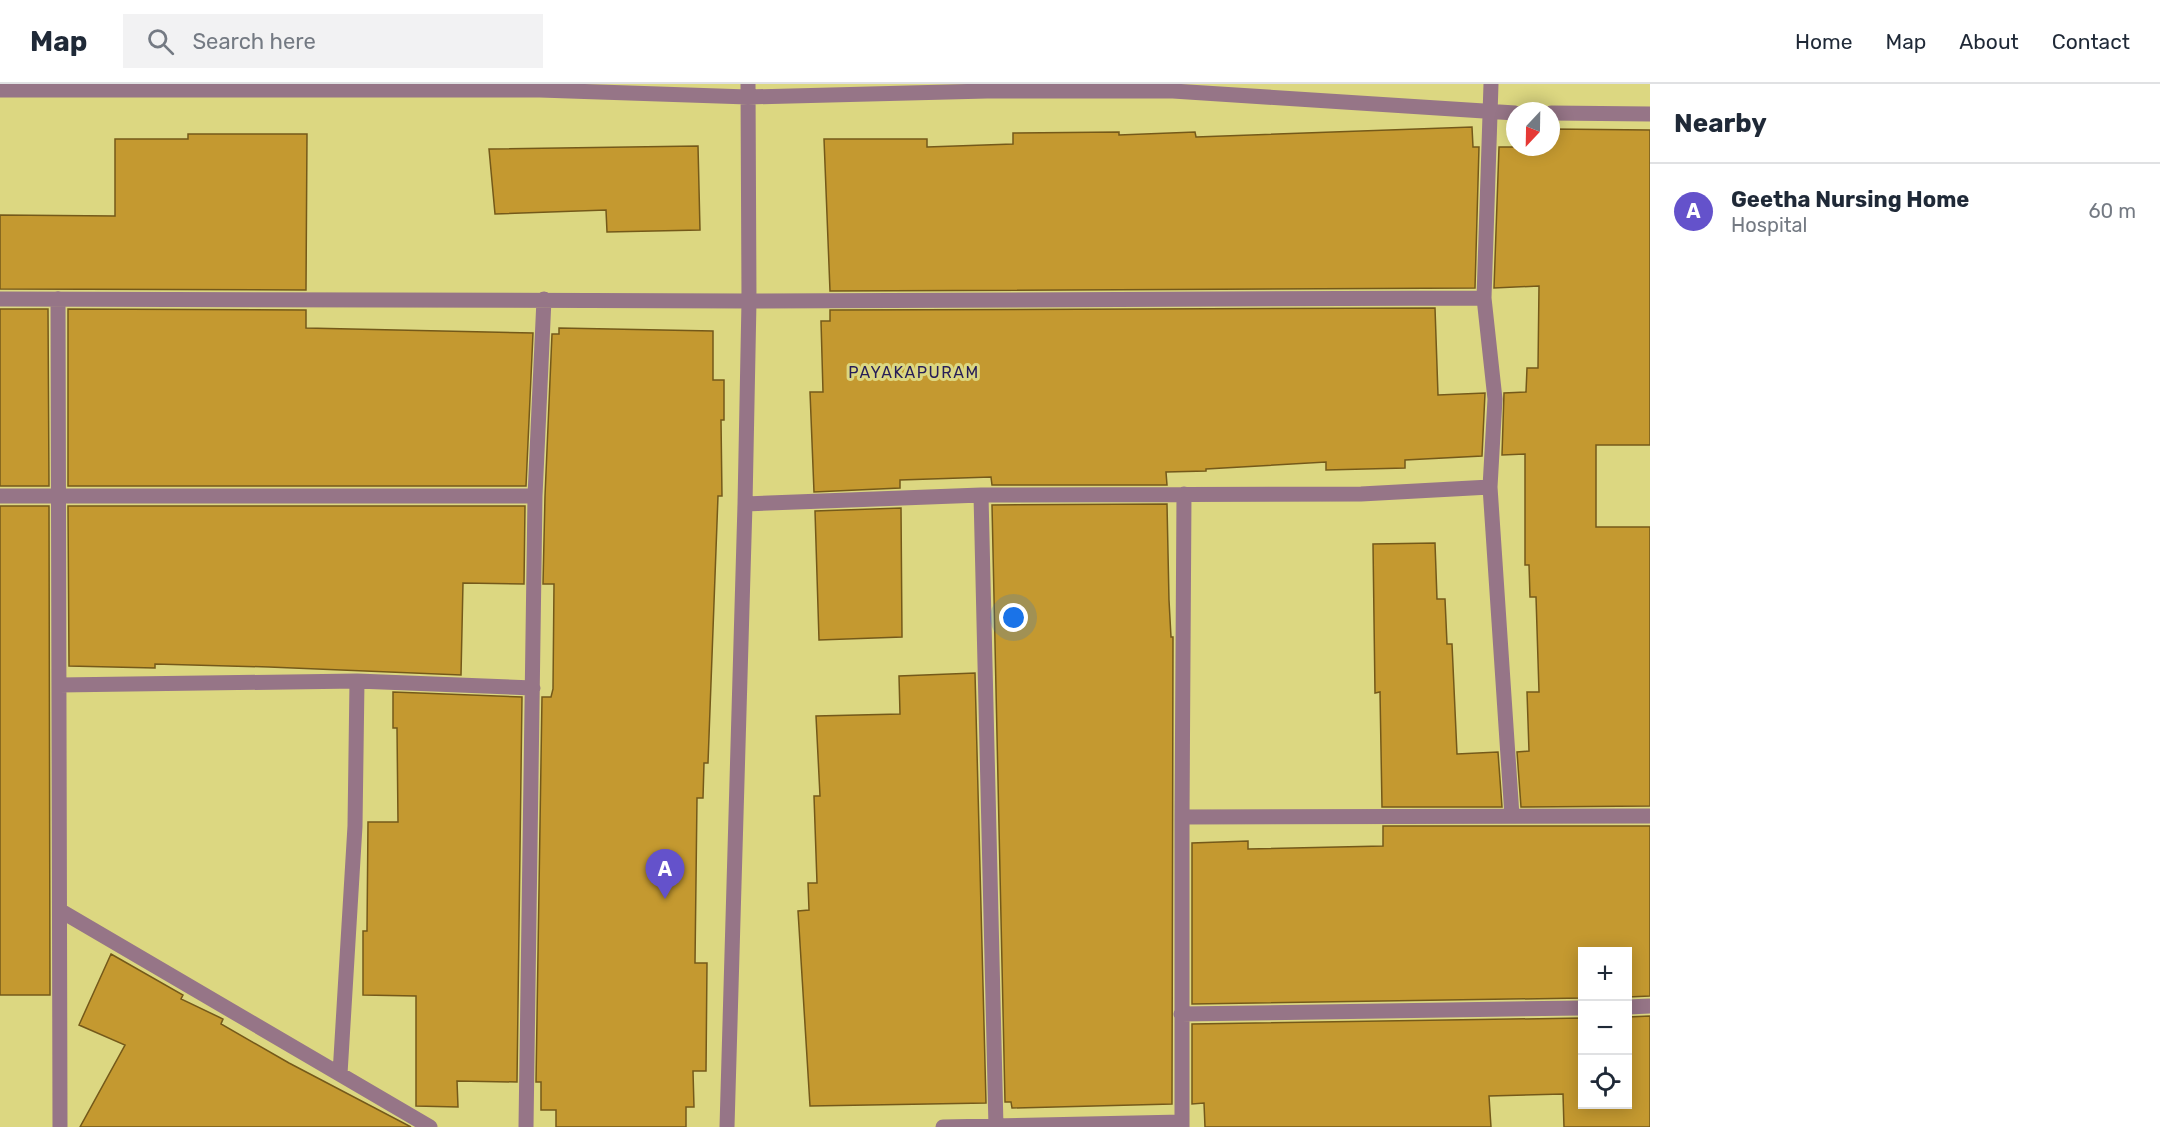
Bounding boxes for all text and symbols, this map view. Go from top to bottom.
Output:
search box [123,14,543,68]
text: Map [30,25,87,58]
icon: search [144,25,177,58]
text: Search here [192,28,316,55]
text: Home [1795,29,1852,54]
text: Map [1885,29,1926,54]
text: About [1959,29,2019,54]
text: Contact [2052,29,2130,54]
north arrow [1506,102,1560,156]
text: Nearby [1674,108,1767,139]
text: Geetha Nursing Home [1731,186,1969,213]
text: A [1686,199,1701,223]
text: 60 m [2089,199,2136,223]
text: Hospital [1731,213,1807,237]
district label: PAYAKAPURAM [848,363,980,382]
your location [999,603,1028,632]
pin: A [646,850,684,899]
map controls [1578,947,1632,1109]
button: + [1578,947,1632,1001]
button: − [1578,1001,1632,1055]
button: locate [1578,1055,1632,1109]

